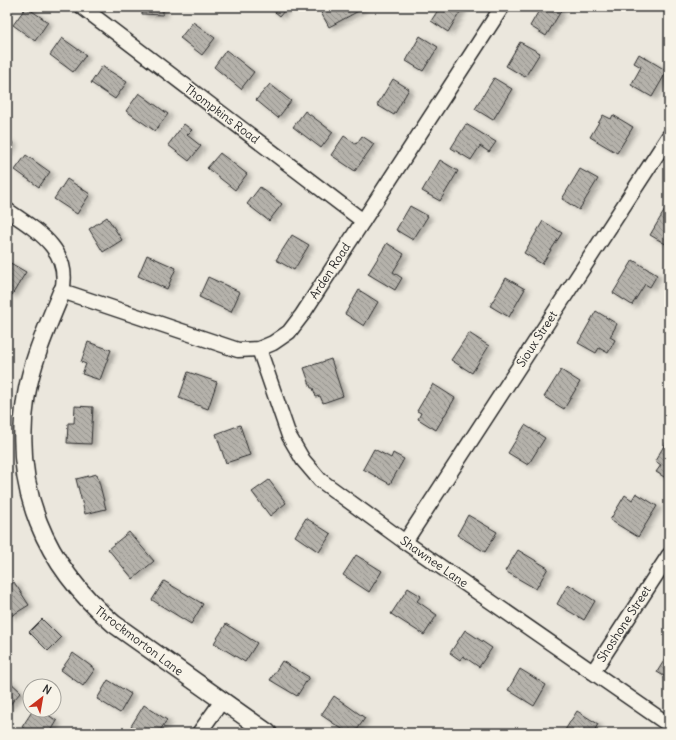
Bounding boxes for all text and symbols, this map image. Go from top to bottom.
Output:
street label: Thompkins Road [182,81,263,147]
street label: Arden Road [306,240,353,302]
street label: Sioux Street [513,308,560,370]
street label: Shawnee Lane [397,533,471,590]
street label: Shoshone Street [593,583,654,665]
street label: Throckmorton Lane [92,603,186,679]
north arrow [22,678,62,718]
text: N [40,681,54,697]

